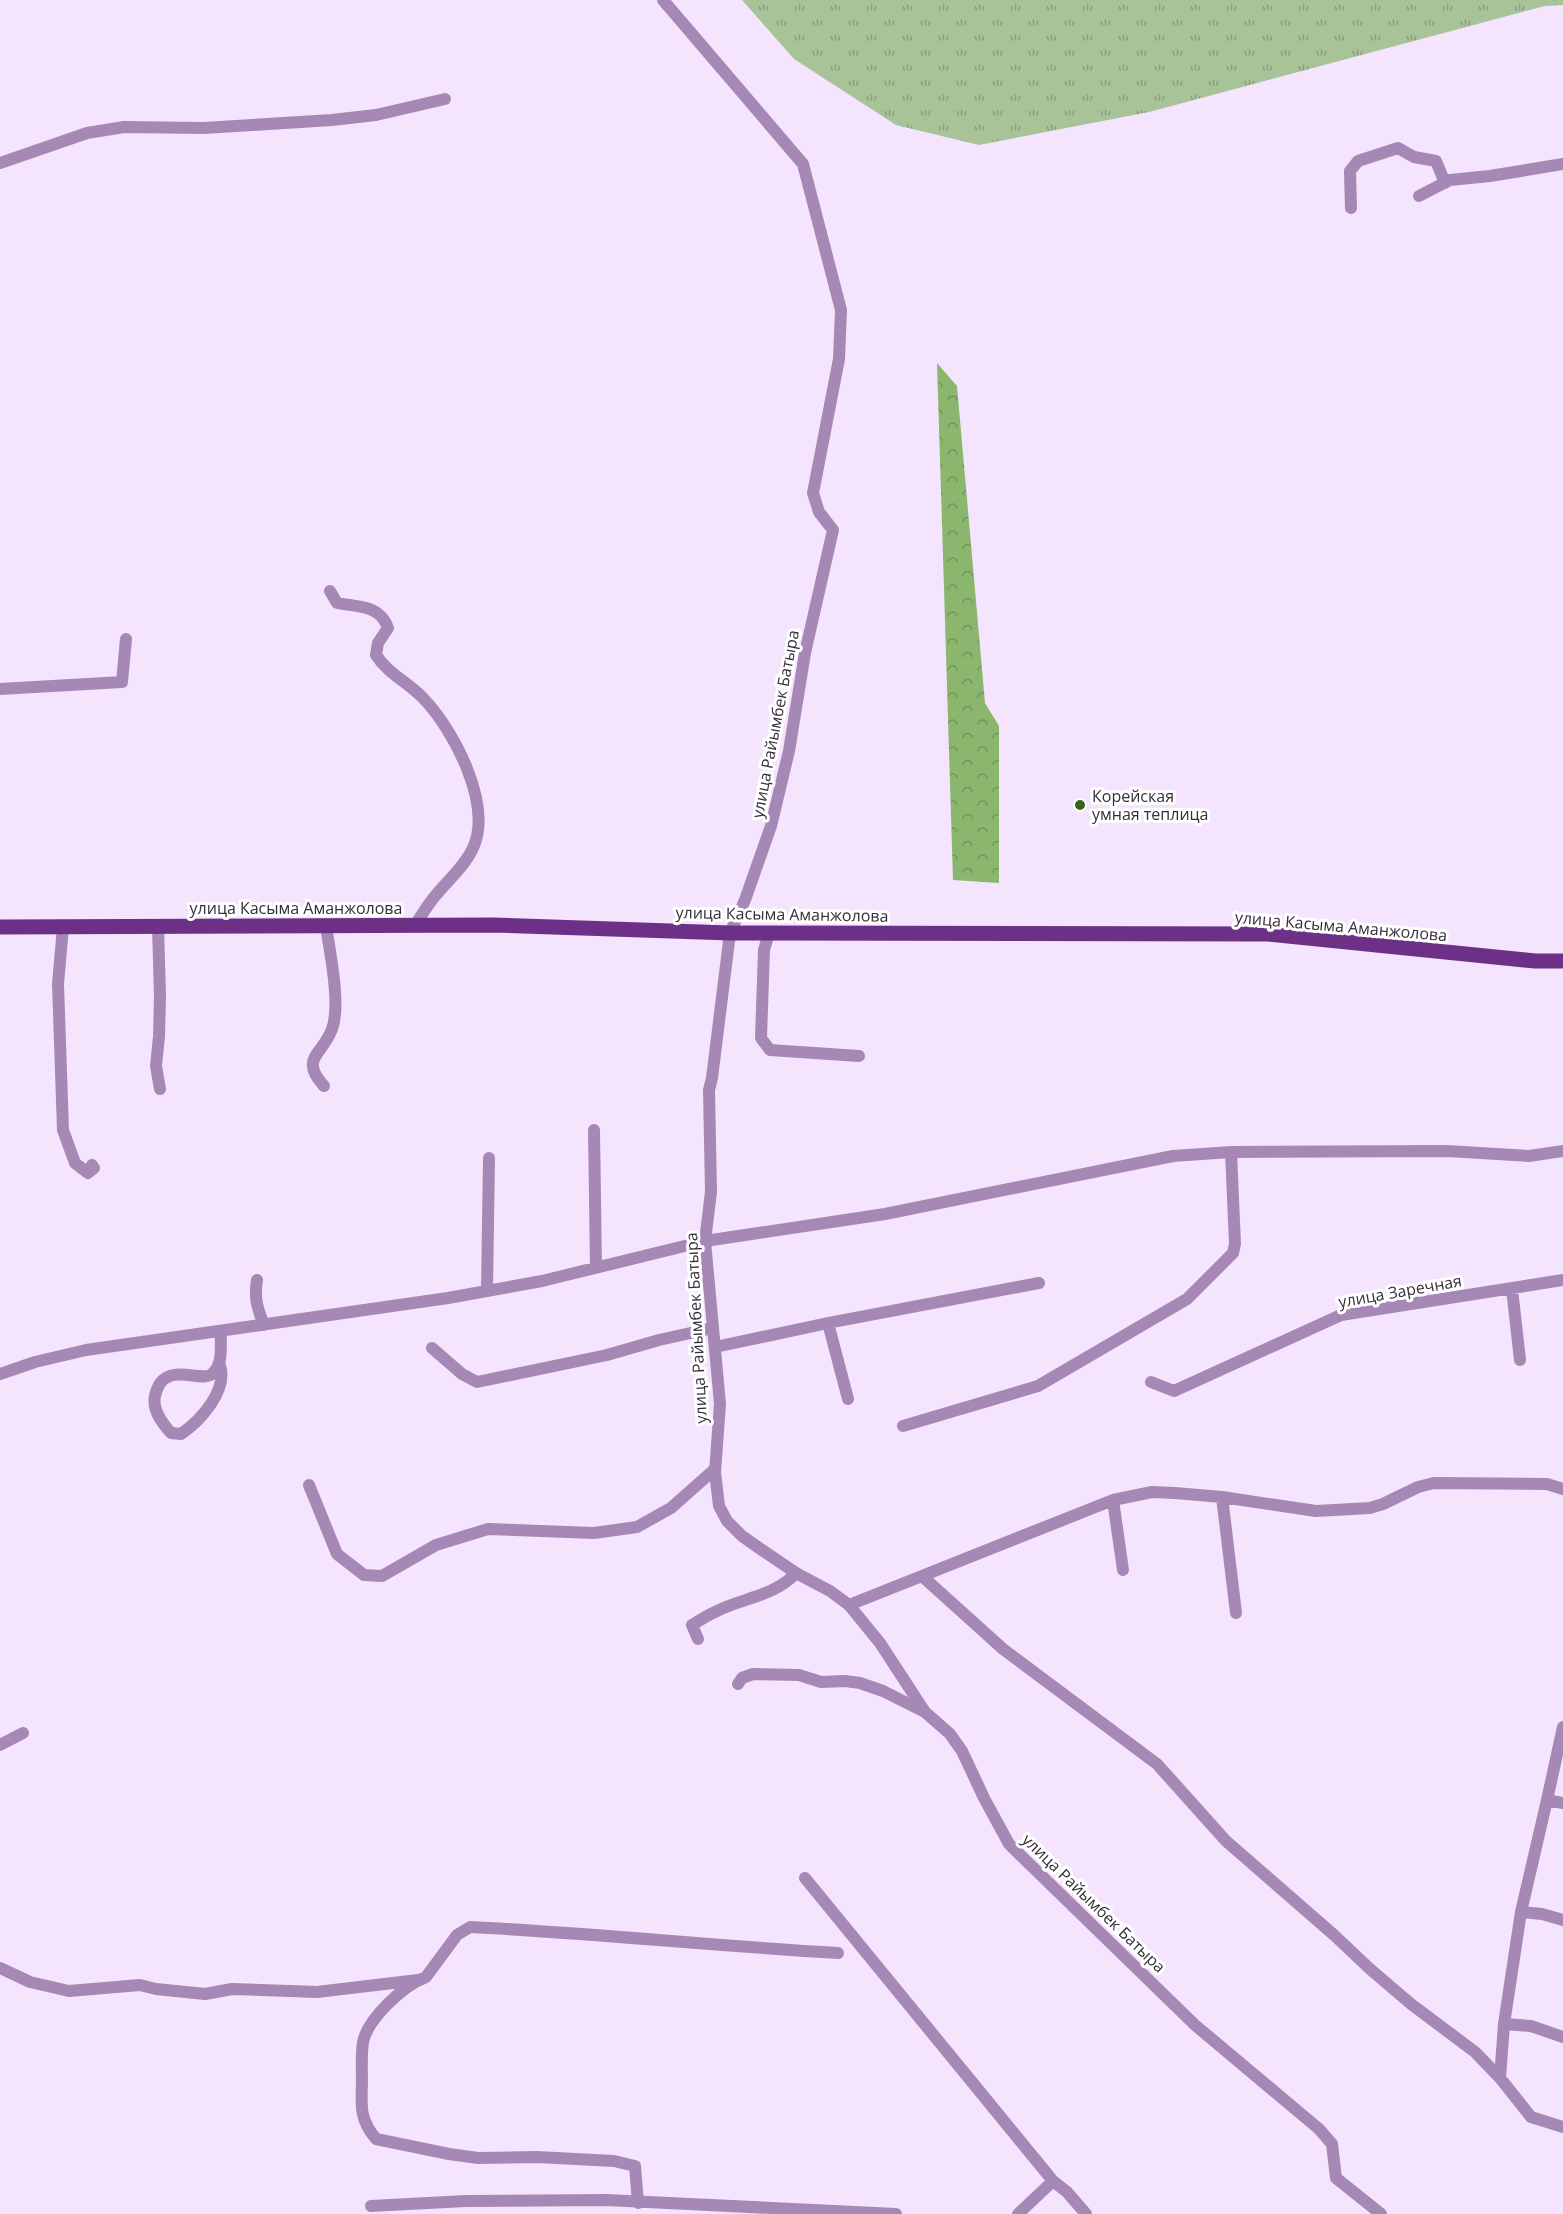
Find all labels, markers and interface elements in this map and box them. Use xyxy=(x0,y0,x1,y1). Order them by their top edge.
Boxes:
street label: улица Райымбек Батыра xyxy=(746,628,804,820)
place label: Корейская умная теплица xyxy=(1092,785,1208,825)
marker: Корейская умная теплица xyxy=(1073,798,1087,812)
street label: улица Касыма Аманжолова xyxy=(190,897,402,919)
street label: улица Касыма Аманжолова xyxy=(675,901,889,927)
street label: улица Касыма Аманжолова xyxy=(1234,906,1448,946)
street label: улица Райымбек Батыра xyxy=(680,1232,712,1424)
street label: улица Заречная xyxy=(1337,1269,1463,1313)
street label: улица Райымбек Батыра xyxy=(1018,1829,1170,1977)

